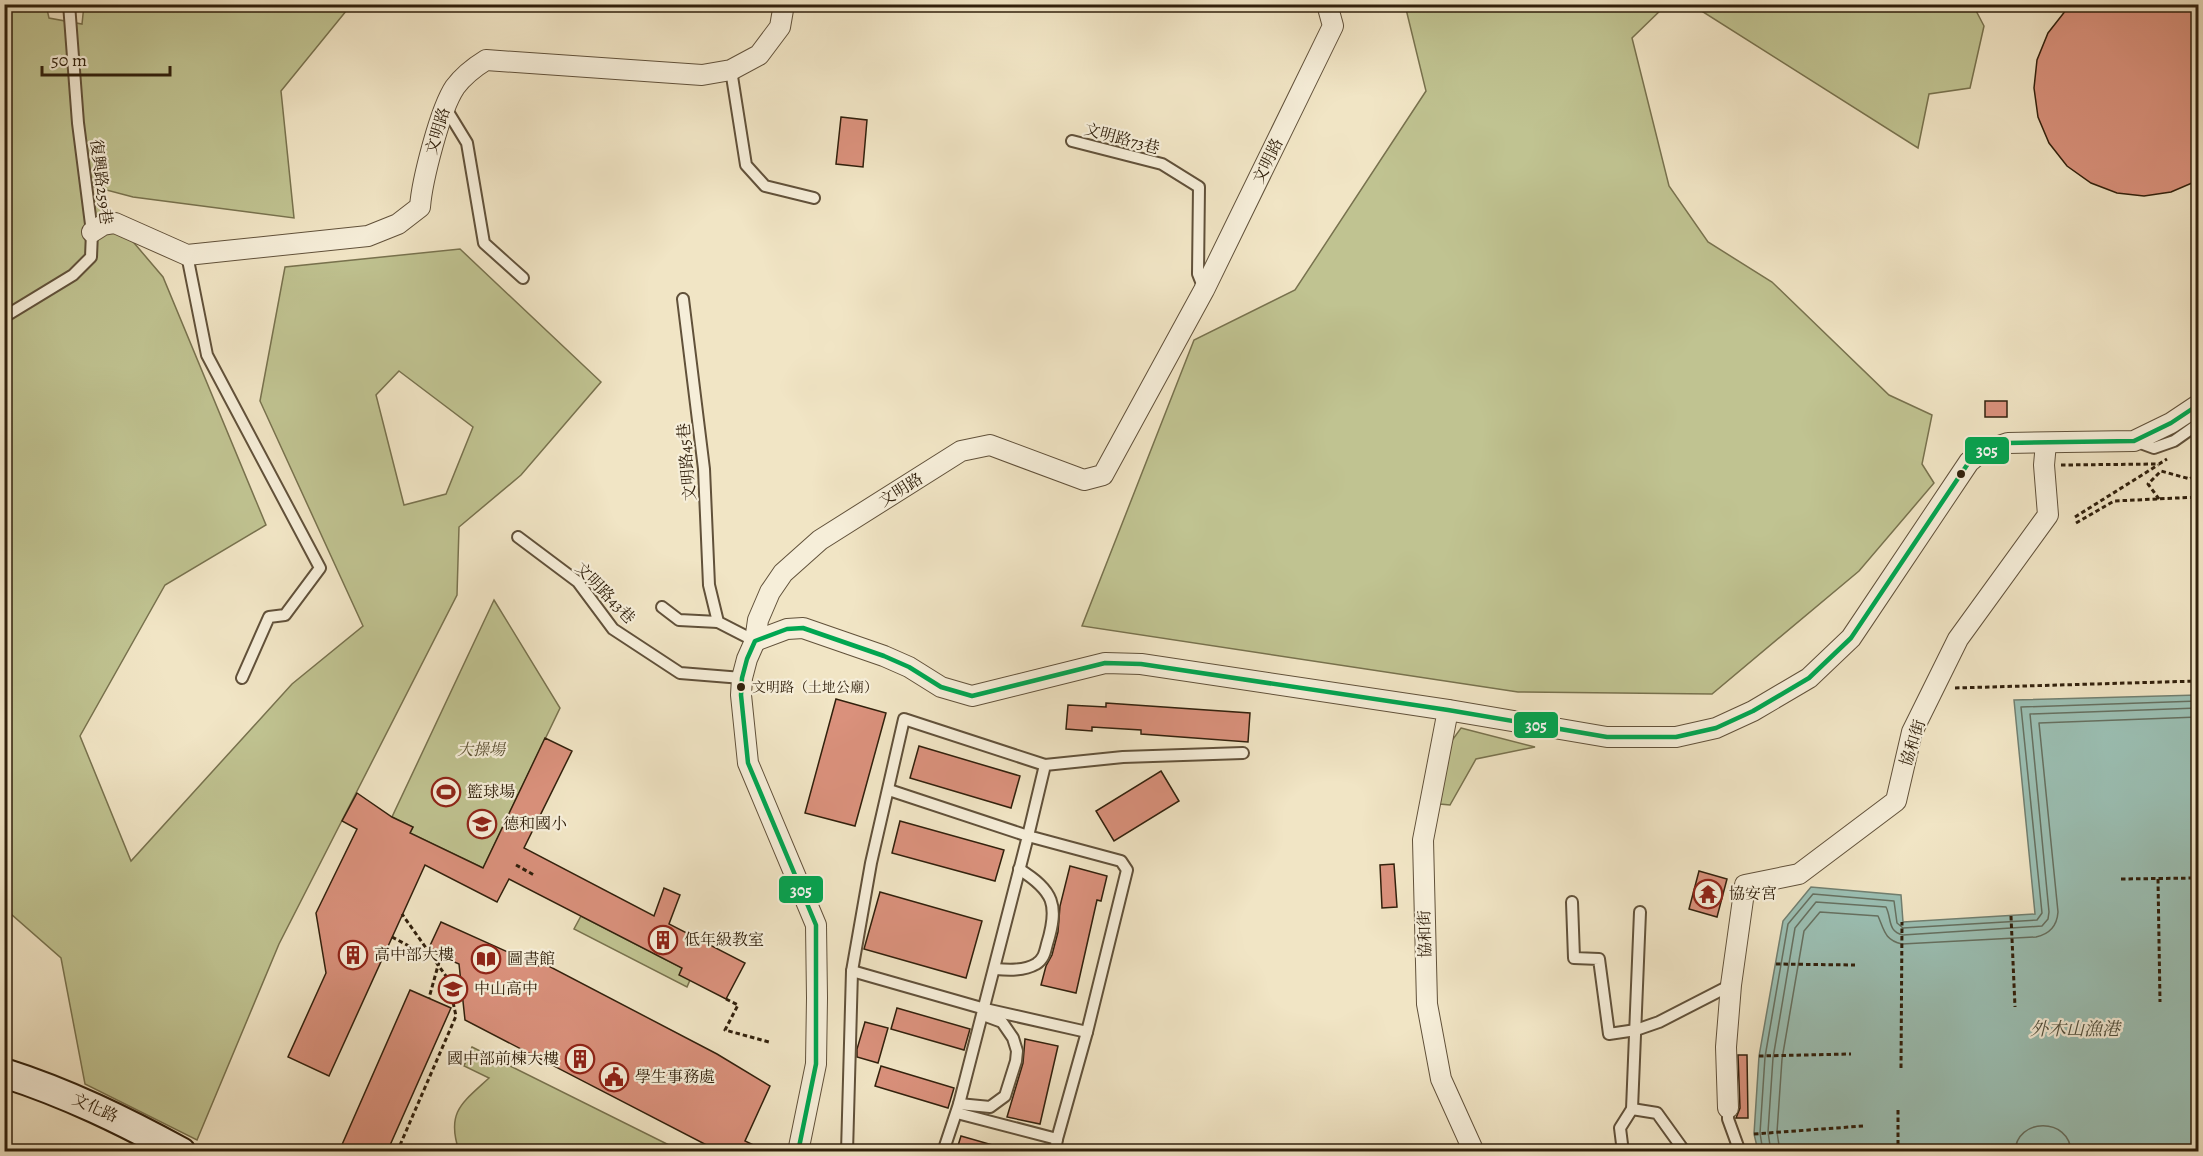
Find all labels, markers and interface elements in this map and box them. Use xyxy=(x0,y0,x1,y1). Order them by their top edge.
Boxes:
scale bar xyxy=(42,39,170,77)
text: 50 m xyxy=(51,48,87,72)
street label: 文明路 xyxy=(420,105,456,157)
street label: 文明路73巷 xyxy=(1082,118,1162,160)
street label: 文明路 xyxy=(1248,135,1288,187)
street label: 復興路259巷 xyxy=(85,138,117,226)
street label: 文明路45巷 xyxy=(673,422,701,502)
line badge: 305 xyxy=(1964,436,2010,465)
text: 305 xyxy=(1976,440,1998,462)
street label: 文明路 xyxy=(875,468,927,512)
unlabelled marker xyxy=(1955,468,1967,480)
street label: 文明路43巷 xyxy=(570,557,640,629)
place label: 文明路（土地公廟） xyxy=(752,678,878,697)
marker: 文明路（土地公廟） xyxy=(735,681,747,693)
line badge: 305 xyxy=(1513,711,1559,739)
text: 305 xyxy=(1525,715,1547,737)
street label: 協和街 xyxy=(1895,717,1931,769)
park label: 大操場 xyxy=(457,739,507,761)
sports icon: 籃球場 xyxy=(430,776,462,808)
place label: 籃球場 xyxy=(467,781,515,803)
school or university icon: 德和國小 xyxy=(466,808,498,840)
place label: 德和國小 xyxy=(503,813,567,835)
line badge: 305 xyxy=(778,875,824,904)
temple icon: 協安宮 xyxy=(1692,878,1724,910)
text: 305 xyxy=(790,880,812,902)
place label: 協安宮 xyxy=(1729,883,1777,905)
street label: 協和街 xyxy=(1414,910,1436,958)
building icon: 低年級教室 xyxy=(647,924,679,956)
place label: 低年級教室 xyxy=(684,929,764,951)
building icon: 高中部大樓 xyxy=(337,939,369,971)
library icon: 圖書館 xyxy=(470,943,502,975)
place label: 高中部大樓 xyxy=(374,944,454,966)
place label: 圖書館 xyxy=(507,948,555,970)
school or university icon: 中山高中 xyxy=(437,973,469,1005)
place label: 中山高中 xyxy=(474,978,538,1000)
water label: 外木山漁港 xyxy=(2030,1017,2122,1041)
building icon: 國中部前棟大樓 xyxy=(564,1043,596,1075)
place label: 國中部前棟大樓 xyxy=(447,1048,559,1070)
public building icon: 學生事務處 xyxy=(598,1061,630,1093)
place label: 學生事務處 xyxy=(635,1066,715,1088)
street label: 文化路 xyxy=(69,1088,121,1128)

